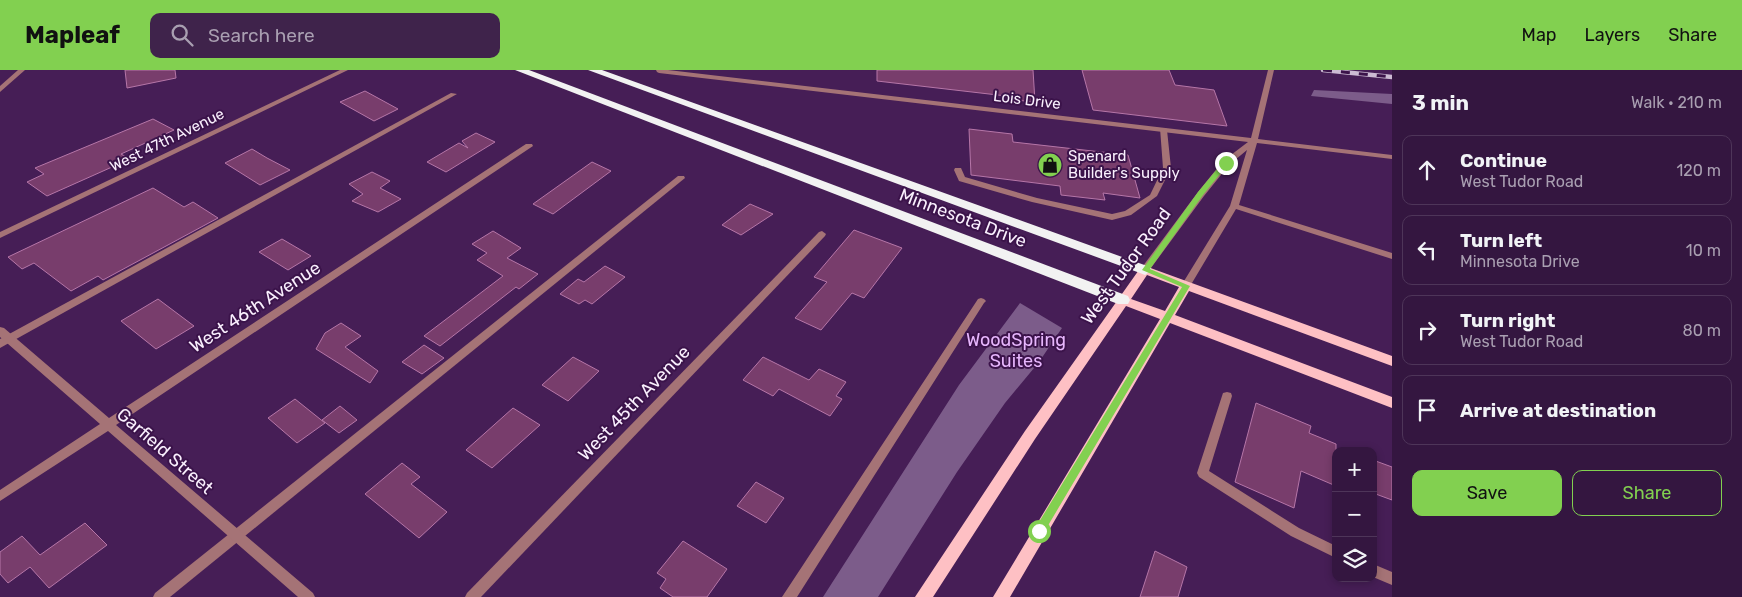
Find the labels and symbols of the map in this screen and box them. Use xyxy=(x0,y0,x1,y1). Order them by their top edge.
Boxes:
street label: Lois Drive xyxy=(992,87,1062,113)
street label: West 47th Avenue xyxy=(107,105,227,175)
place label: Spenard Builder's Supply xyxy=(1068,147,1180,182)
shop icon: Spenard Builder's Supply xyxy=(1037,152,1063,178)
route end xyxy=(1215,152,1238,175)
street label: Minnesota Drive xyxy=(896,184,1030,252)
street label: West Tudor Road xyxy=(1076,203,1176,329)
street label: West 46th Avenue xyxy=(185,256,325,358)
park label: WoodSpring Suites xyxy=(966,329,1066,372)
street label: West 45th Avenue xyxy=(573,341,695,465)
street label: Garfield Street xyxy=(112,403,218,499)
route start xyxy=(1028,520,1051,543)

